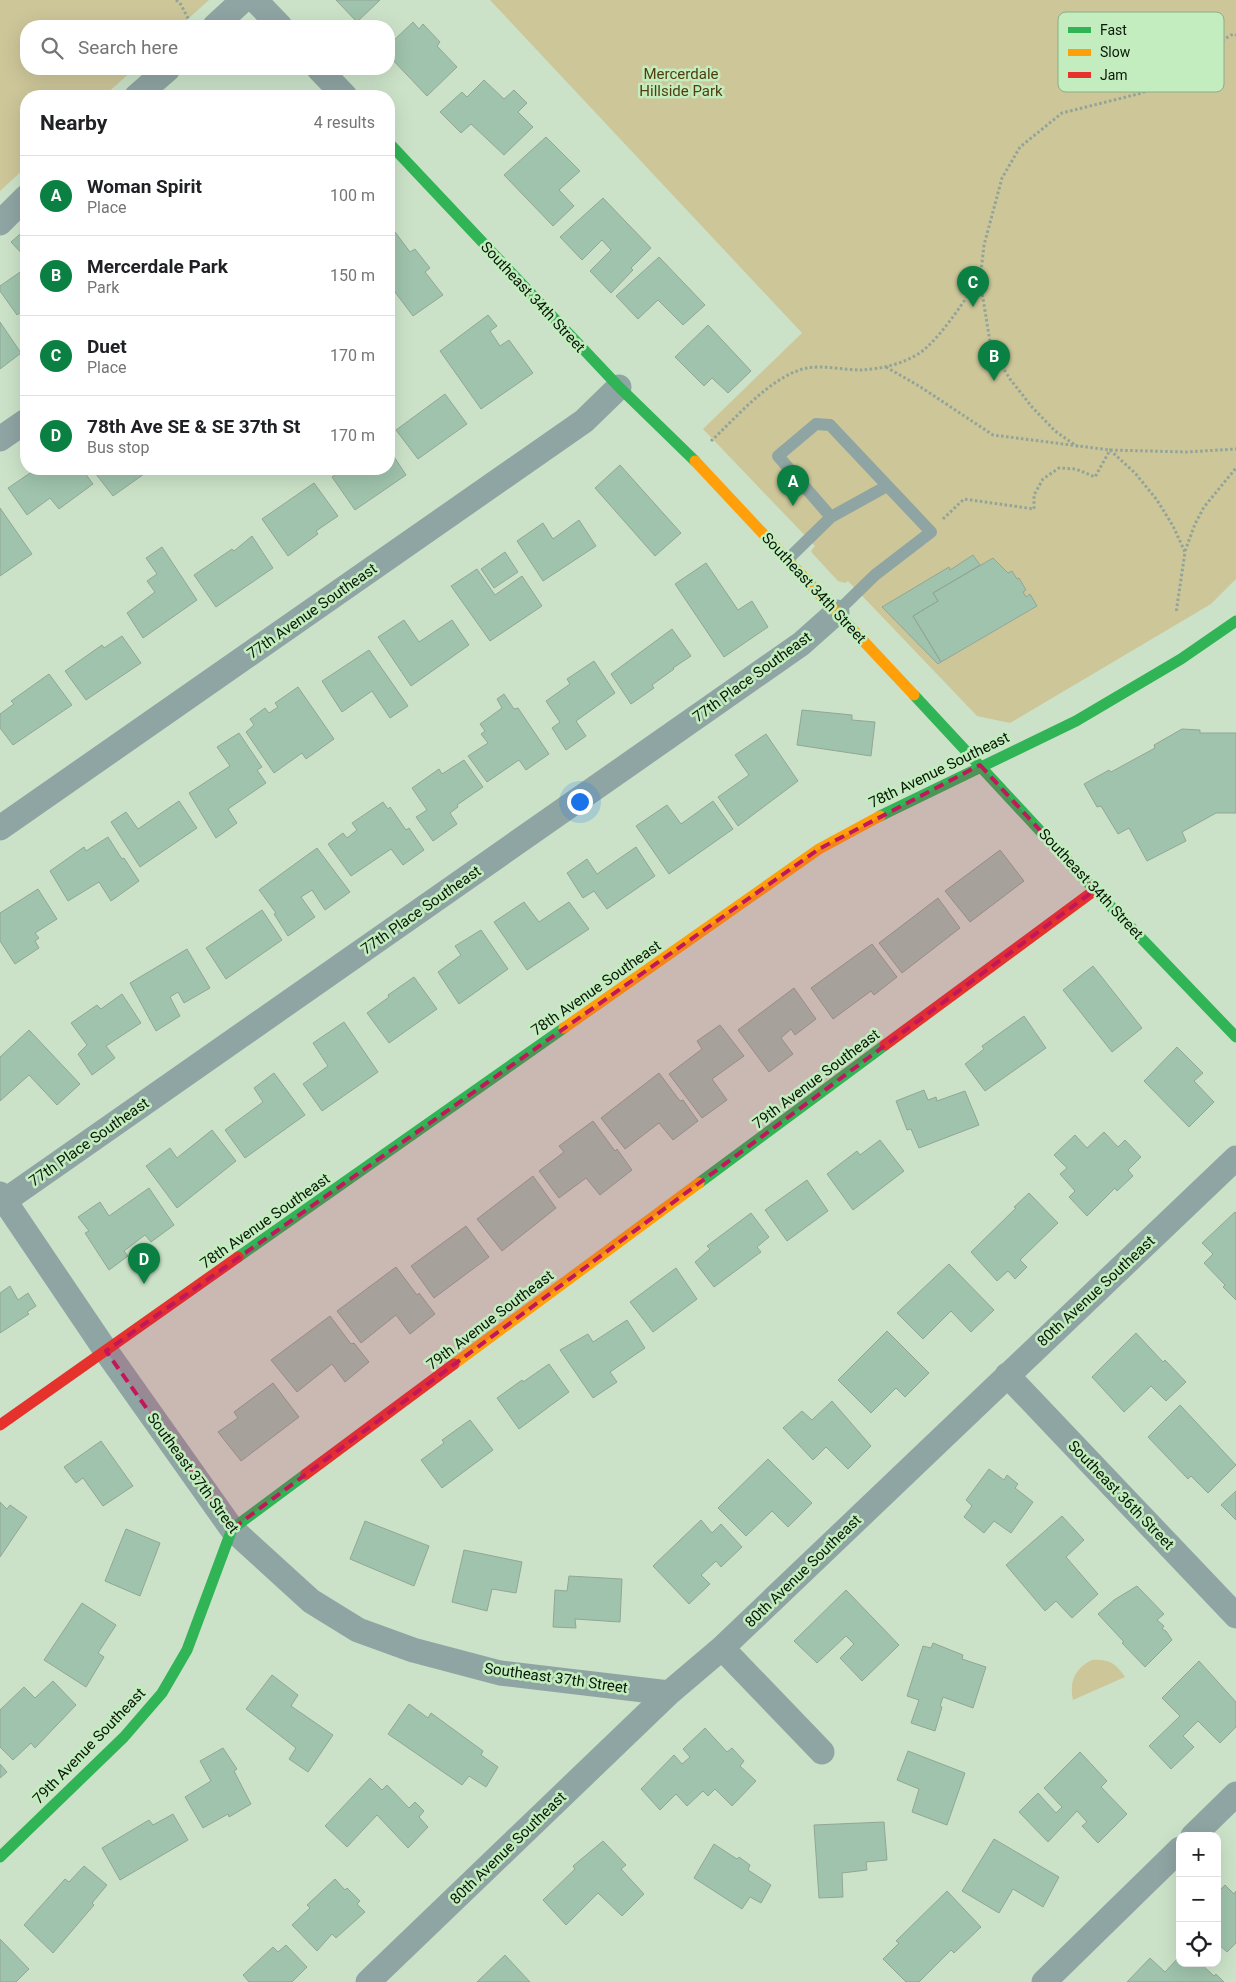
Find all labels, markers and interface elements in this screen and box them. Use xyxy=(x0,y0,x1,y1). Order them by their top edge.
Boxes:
legend xyxy=(1058,12,1224,92)
search box xyxy=(20,20,395,75)
text: Fast xyxy=(1100,22,1127,38)
icon: search xyxy=(38,34,66,62)
text: Search here xyxy=(78,36,178,59)
text: Slow xyxy=(1100,44,1131,60)
park label: Mercerdale Hillside Park xyxy=(639,65,723,100)
text: Jam xyxy=(1100,67,1128,83)
text: Nearby xyxy=(40,111,107,135)
text: 4 results xyxy=(314,113,375,132)
text: Woman Spirit xyxy=(87,175,202,198)
text: A xyxy=(51,186,61,205)
text: 100 m xyxy=(330,186,375,205)
text: Place xyxy=(87,198,127,217)
street label: Southeast 34th Street xyxy=(477,238,589,356)
text: Mercerdale Park xyxy=(87,255,228,278)
text: B xyxy=(51,266,61,285)
text: 150 m xyxy=(330,266,375,285)
pin: C xyxy=(957,266,989,307)
text: Park xyxy=(87,278,119,297)
text: Duet xyxy=(87,335,127,358)
pin: B xyxy=(978,340,1010,381)
text: C xyxy=(51,346,61,365)
text: 170 m xyxy=(330,346,375,365)
text: Place xyxy=(87,358,127,377)
text: 78th Ave SE & SE 37th St xyxy=(87,415,301,438)
text: D xyxy=(51,426,61,445)
text: 170 m xyxy=(330,426,375,445)
text: Bus stop xyxy=(87,438,149,457)
pin: A xyxy=(777,465,809,506)
street label: Southeast 34th Street xyxy=(758,529,870,647)
street label: 77th Avenue Southeast xyxy=(244,559,380,663)
street label: 77th Place Southeast xyxy=(689,628,815,726)
street label: 78th Avenue Southeast xyxy=(866,728,1012,812)
your location xyxy=(567,789,593,815)
street label: Southeast 34th Street xyxy=(1035,825,1147,943)
street label: 77th Place Southeast xyxy=(358,862,484,958)
street label: 78th Avenue Southeast xyxy=(528,936,664,1040)
street label: 79th Avenue Southeast xyxy=(749,1025,883,1133)
street label: 77th Place Southeast xyxy=(26,1094,152,1190)
street label: 78th Avenue Southeast xyxy=(197,1169,333,1273)
street label: 80th Avenue Southeast xyxy=(1033,1232,1159,1350)
pin: D xyxy=(128,1243,160,1284)
street label: 79th Avenue Southeast xyxy=(423,1266,557,1374)
street label: Southeast 37th Street xyxy=(143,1409,243,1537)
street label: Southeast 36th Street xyxy=(1064,1437,1178,1553)
street label: 80th Avenue Southeast xyxy=(741,1511,865,1631)
street label: Southeast 37th Street xyxy=(483,1659,629,1697)
street label: 79th Avenue Southeast xyxy=(29,1684,149,1808)
street label: 80th Avenue Southeast xyxy=(446,1788,570,1908)
map controls xyxy=(1176,1832,1221,1967)
button: + xyxy=(1176,1832,1221,1877)
button: − xyxy=(1176,1877,1221,1922)
button: locate xyxy=(1176,1922,1221,1967)

